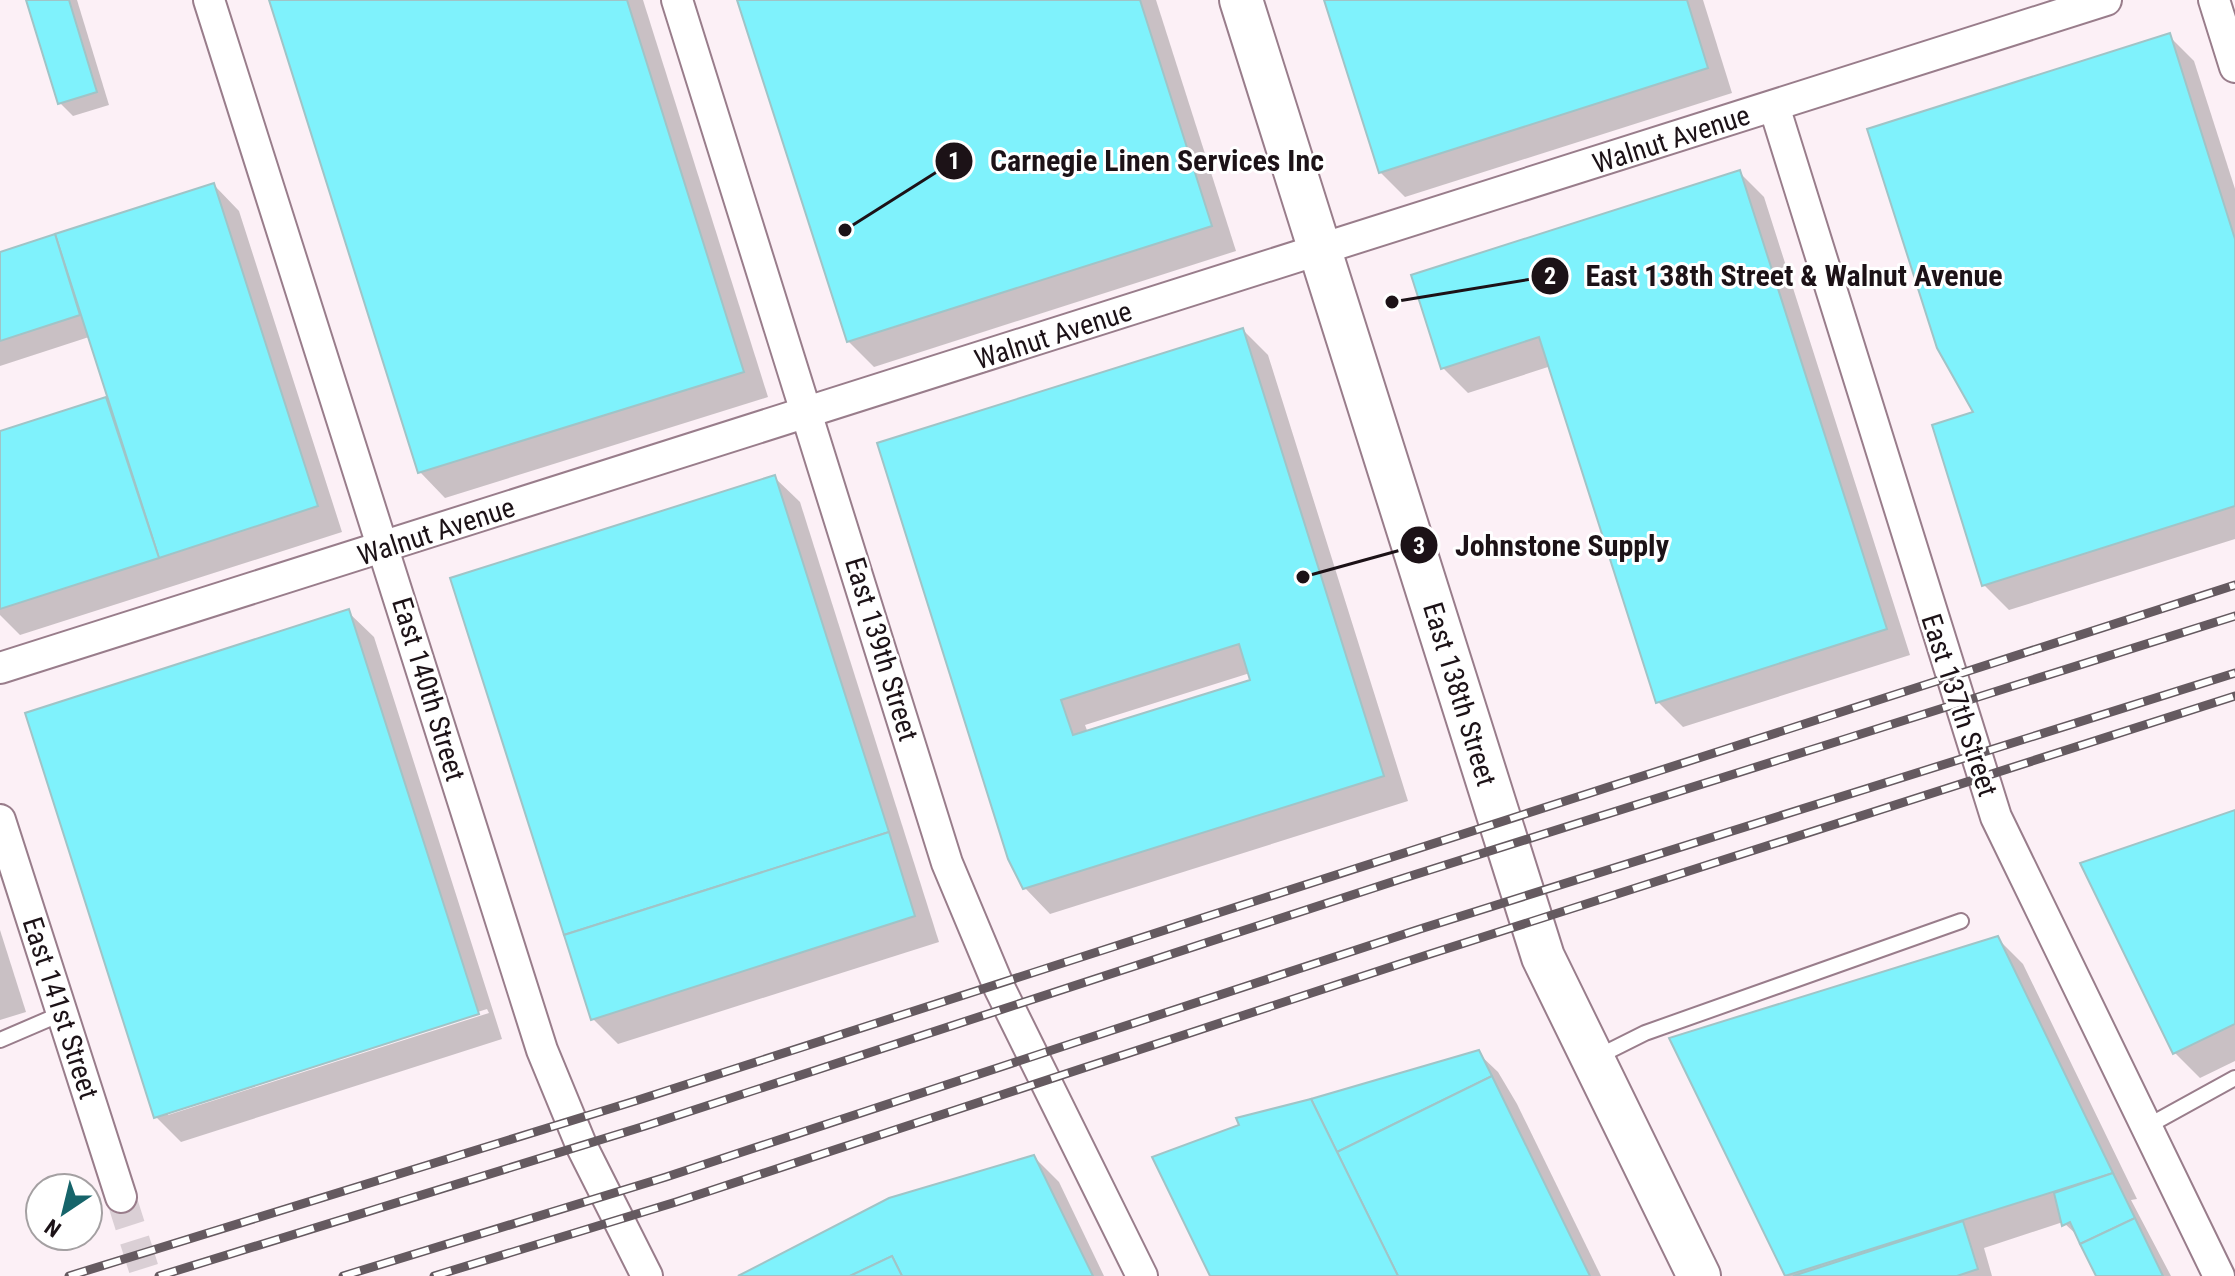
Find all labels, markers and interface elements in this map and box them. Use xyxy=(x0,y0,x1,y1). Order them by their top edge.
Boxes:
street label: Walnut Avenue xyxy=(1588,99,1754,180)
callout: Carnegie Linen Services Inc xyxy=(934,134,1340,188)
text: Carnegie Linen Services Inc xyxy=(990,143,1324,178)
text: 1 xyxy=(948,147,960,175)
callout: East 138th Street & Walnut Avenue xyxy=(1530,249,2019,303)
text: East 138th Street & Walnut Avenue xyxy=(1585,258,2003,293)
text: 2 xyxy=(1544,262,1556,290)
street label: Walnut Avenue xyxy=(970,295,1136,376)
street label: Walnut Avenue xyxy=(353,491,519,572)
callout: Johnstone Supply xyxy=(1399,518,1685,572)
text: Johnstone Supply xyxy=(1455,528,1670,563)
text: 3 xyxy=(1413,532,1425,560)
street label: East 139th Street xyxy=(838,553,925,745)
street label: East 140th Street xyxy=(385,593,472,785)
street label: East 138th Street xyxy=(1416,598,1503,790)
street label: East 137th Street xyxy=(1914,610,2005,801)
street label: East 141st Street xyxy=(16,913,105,1103)
north arrow xyxy=(24,1172,104,1252)
text: N xyxy=(40,1214,66,1242)

